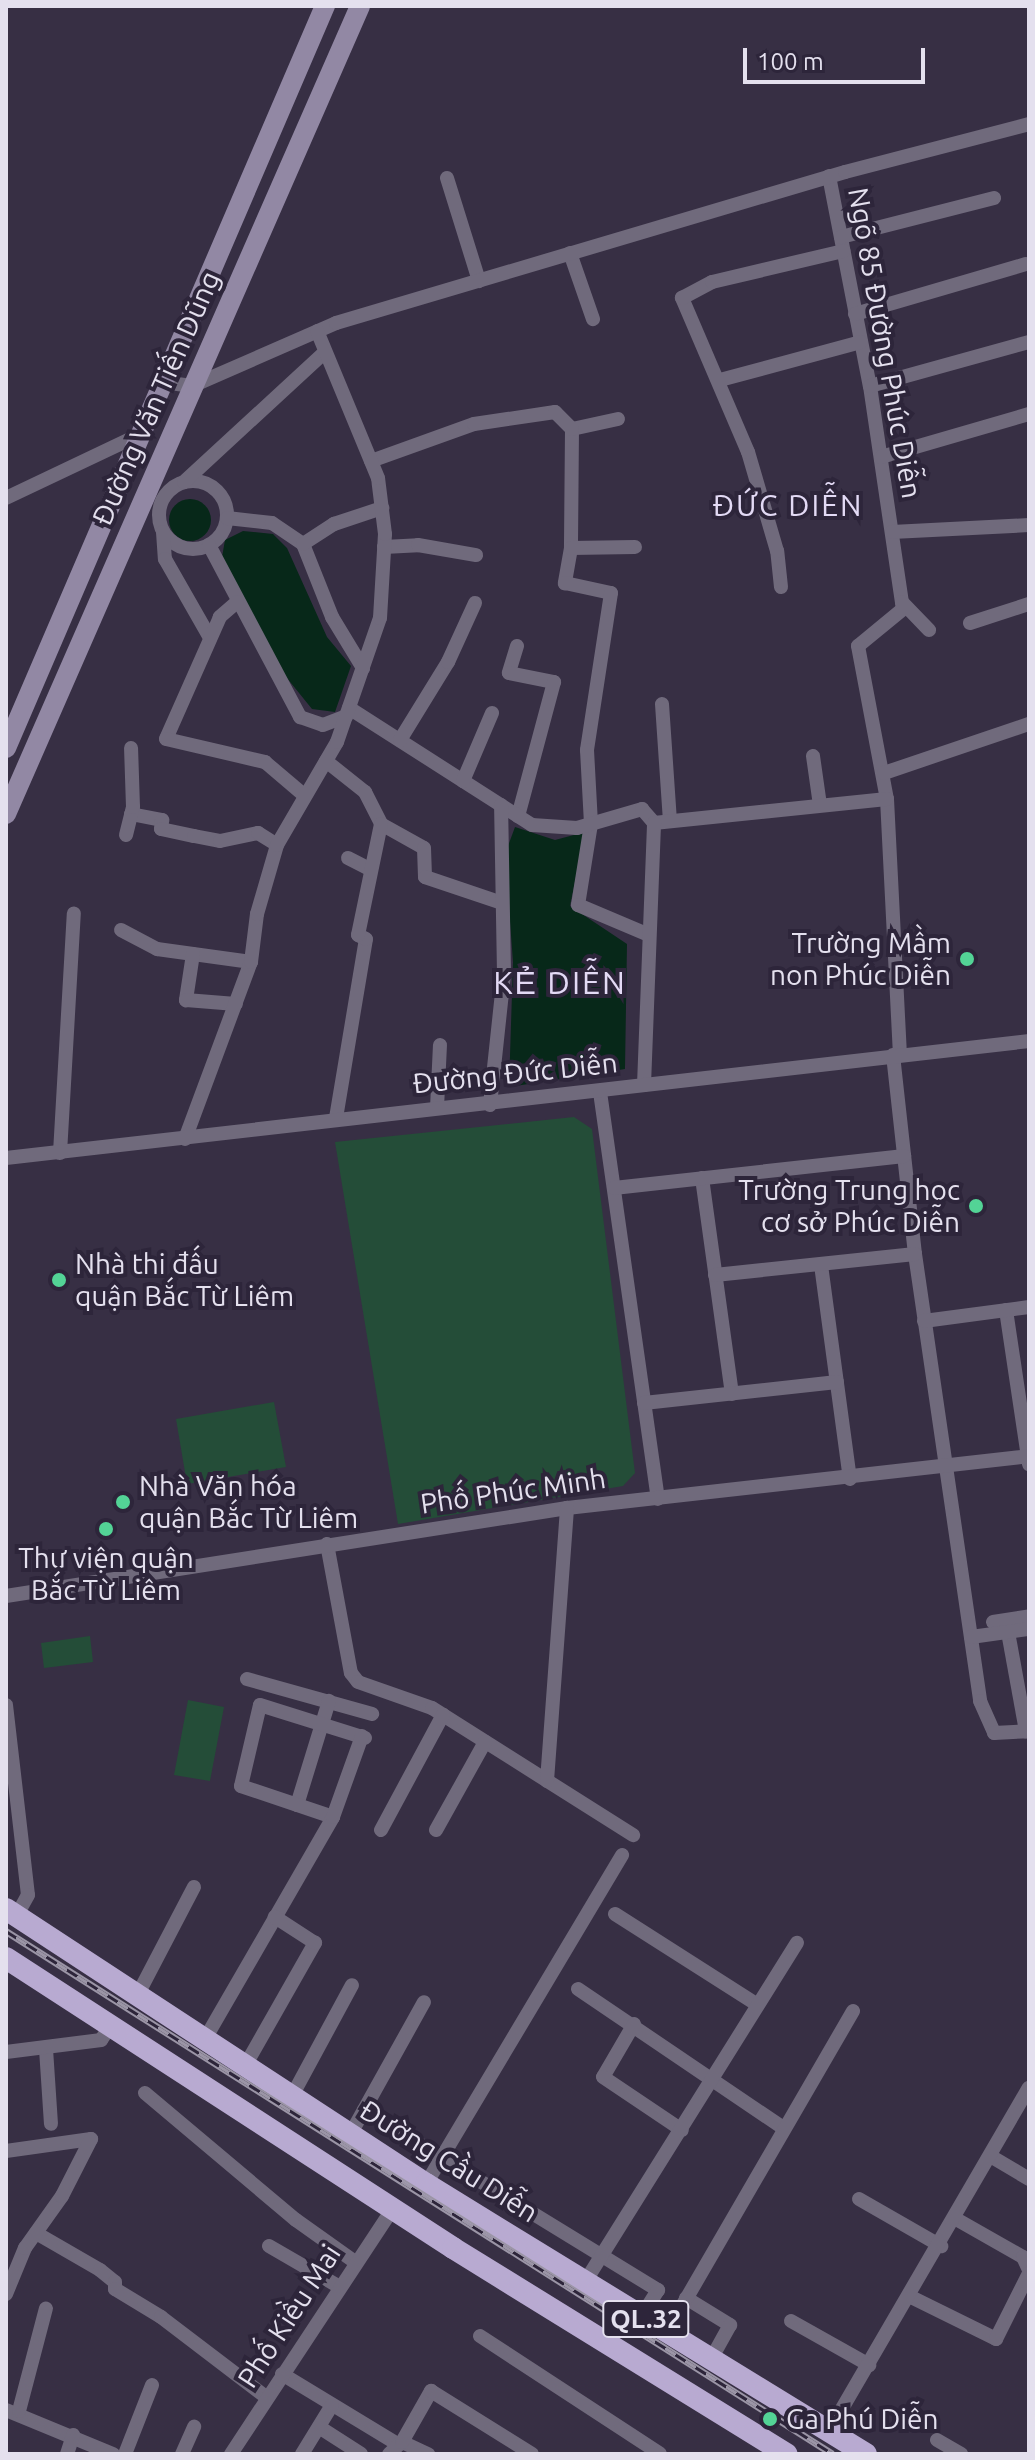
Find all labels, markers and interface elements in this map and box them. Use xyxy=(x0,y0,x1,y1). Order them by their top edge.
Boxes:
scale bar xyxy=(747,32,929,82)
text: 100 m xyxy=(757,48,824,75)
street label: Ngõ 85 Đường Phúc Diễn xyxy=(841,185,929,501)
street label: Đường Văn Tiến Dũng xyxy=(85,266,227,530)
district label: ĐỨC DIỄN xyxy=(713,487,863,523)
place label: Trường Mầm non Phúc Diễn xyxy=(770,926,951,992)
marker: Trường Mầm non Phúc Diễn xyxy=(958,950,976,968)
district label: KẺ DIỄN xyxy=(493,963,627,1001)
street label: Đường Đức Diễn xyxy=(411,1046,619,1100)
place label: Trường Trung học cơ sở Phúc Diễn xyxy=(738,1173,960,1239)
marker: Trường Trung học cơ sở Phúc Diễn xyxy=(967,1197,985,1215)
place label: Nhà thi đấu quận Bắc Từ Liêm xyxy=(75,1247,294,1313)
marker: Nhà thi đấu quận Bắc Từ Liêm xyxy=(50,1271,68,1289)
street label: Phố Phúc Minh xyxy=(418,1461,608,1521)
place label: Nhà Văn hóa quận Bắc Từ Liêm xyxy=(139,1469,358,1535)
marker: Nhà Văn hóa quận Bắc Từ Liêm xyxy=(114,1493,132,1511)
marker: Thư viện quận Bắc Từ Liêm xyxy=(97,1520,115,1538)
place label: Thư viện quận Bắc Từ Liêm xyxy=(18,1541,194,1607)
street label: Đường Cầu Diễn xyxy=(354,2093,544,2229)
street label: Phố Kiều Mai xyxy=(230,2238,348,2394)
road number: QL.32 xyxy=(602,2297,690,2341)
place label: Ga Phú Diễn xyxy=(786,2402,939,2436)
marker: Ga Phú Diễn xyxy=(761,2410,779,2428)

